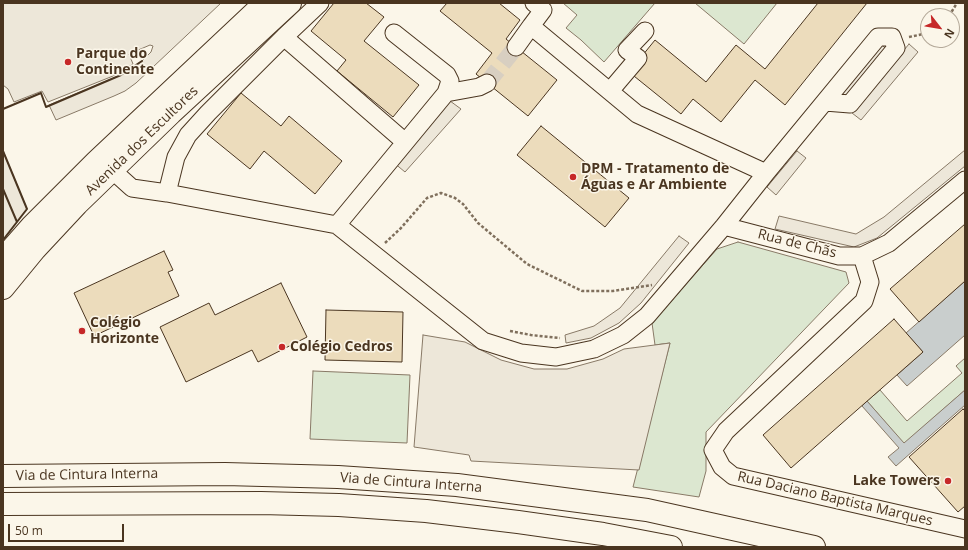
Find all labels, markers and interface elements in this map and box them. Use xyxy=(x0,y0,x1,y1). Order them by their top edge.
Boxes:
north arrow xyxy=(920,8,960,48)
text: N xyxy=(941,26,959,42)
place label: Parque do Continente xyxy=(76,46,154,78)
marker: Parque do Continente xyxy=(63,57,73,67)
street label: Avenida dos Escultores xyxy=(82,83,202,199)
place label: DPM - Tratamento de Águas e Ar Ambiente xyxy=(581,161,729,194)
marker: DPM - Tratamento de Águas e Ar Ambiente xyxy=(568,172,578,182)
street label: Rua de Chãs xyxy=(756,226,838,262)
place label: Colégio Horizonte xyxy=(90,315,159,348)
marker: Colégio Horizonte xyxy=(77,326,87,336)
place label: Colégio Cedros xyxy=(290,339,393,355)
marker: Colégio Cedros xyxy=(277,342,287,352)
street label: Via de Cintura Interna xyxy=(16,465,158,485)
street label: Rua Daciano Baptista Marques xyxy=(736,468,934,530)
street label: Via de Cintura Interna xyxy=(339,470,483,496)
place label: Lake Towers xyxy=(853,473,940,489)
marker: Lake Towers xyxy=(943,476,953,486)
scale bar xyxy=(10,516,126,542)
text: 50 m xyxy=(15,522,43,539)

